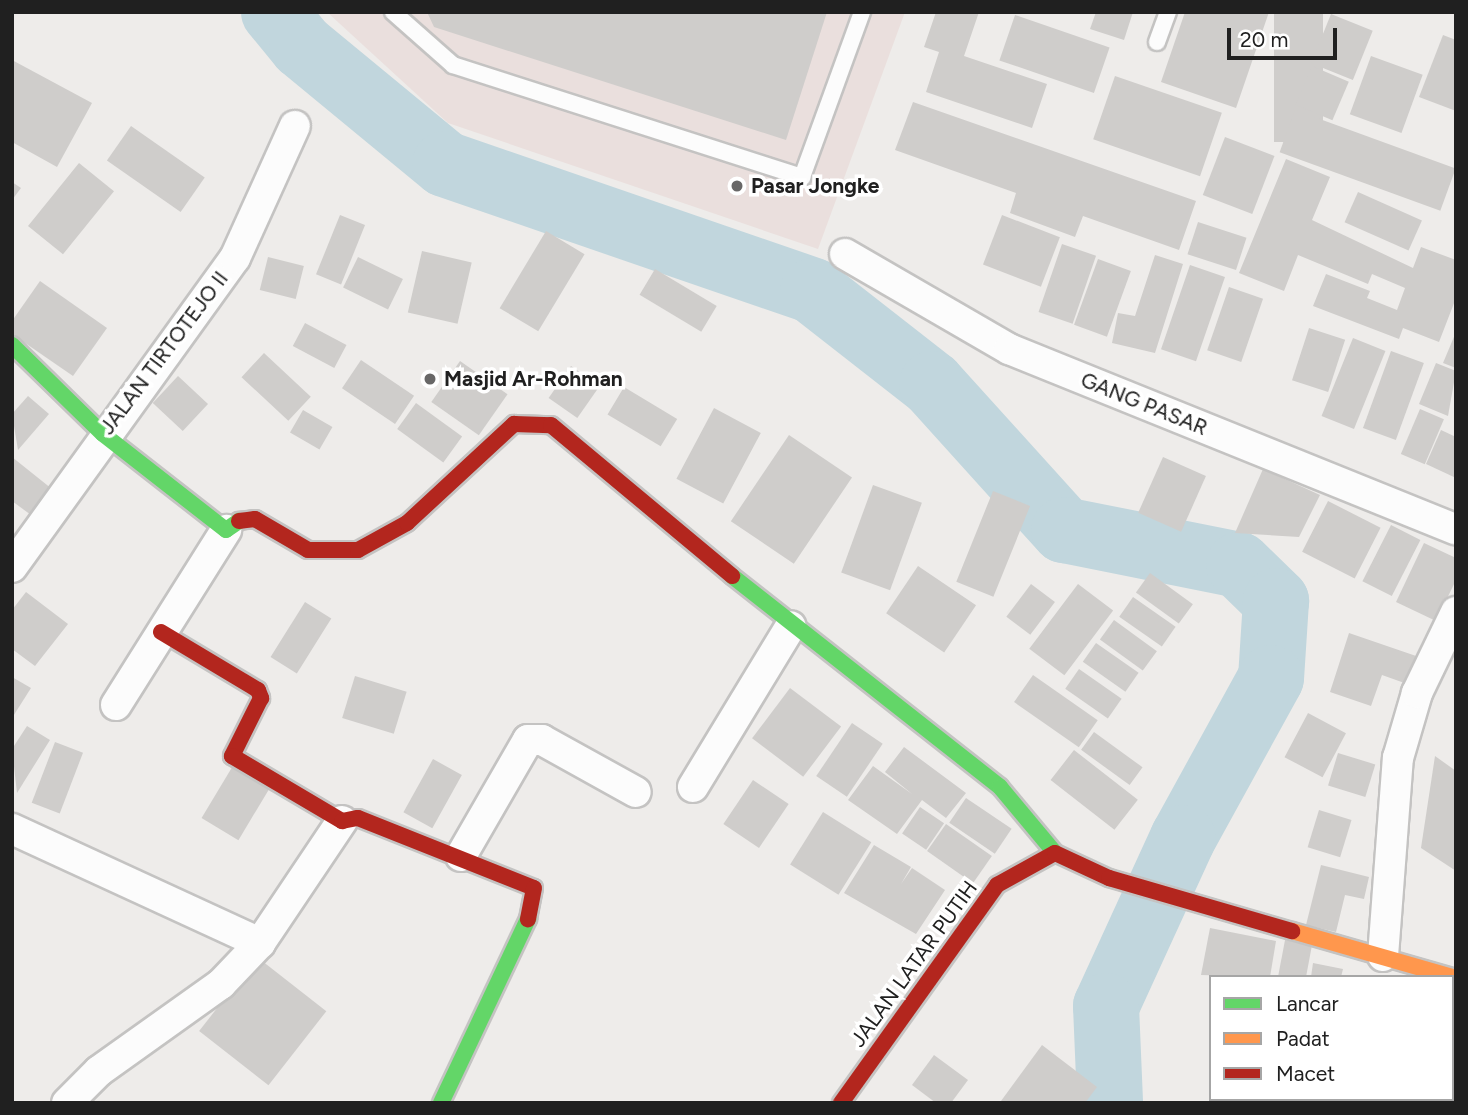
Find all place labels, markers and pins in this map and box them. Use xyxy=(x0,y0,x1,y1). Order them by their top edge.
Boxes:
place label: Pasar Jongke xyxy=(751,173,879,199)
marker: Pasar Jongke xyxy=(729,178,745,194)
place label: Masjid Ar-Rohman xyxy=(444,366,623,392)
marker: Masjid Ar-Rohman xyxy=(422,371,438,387)

